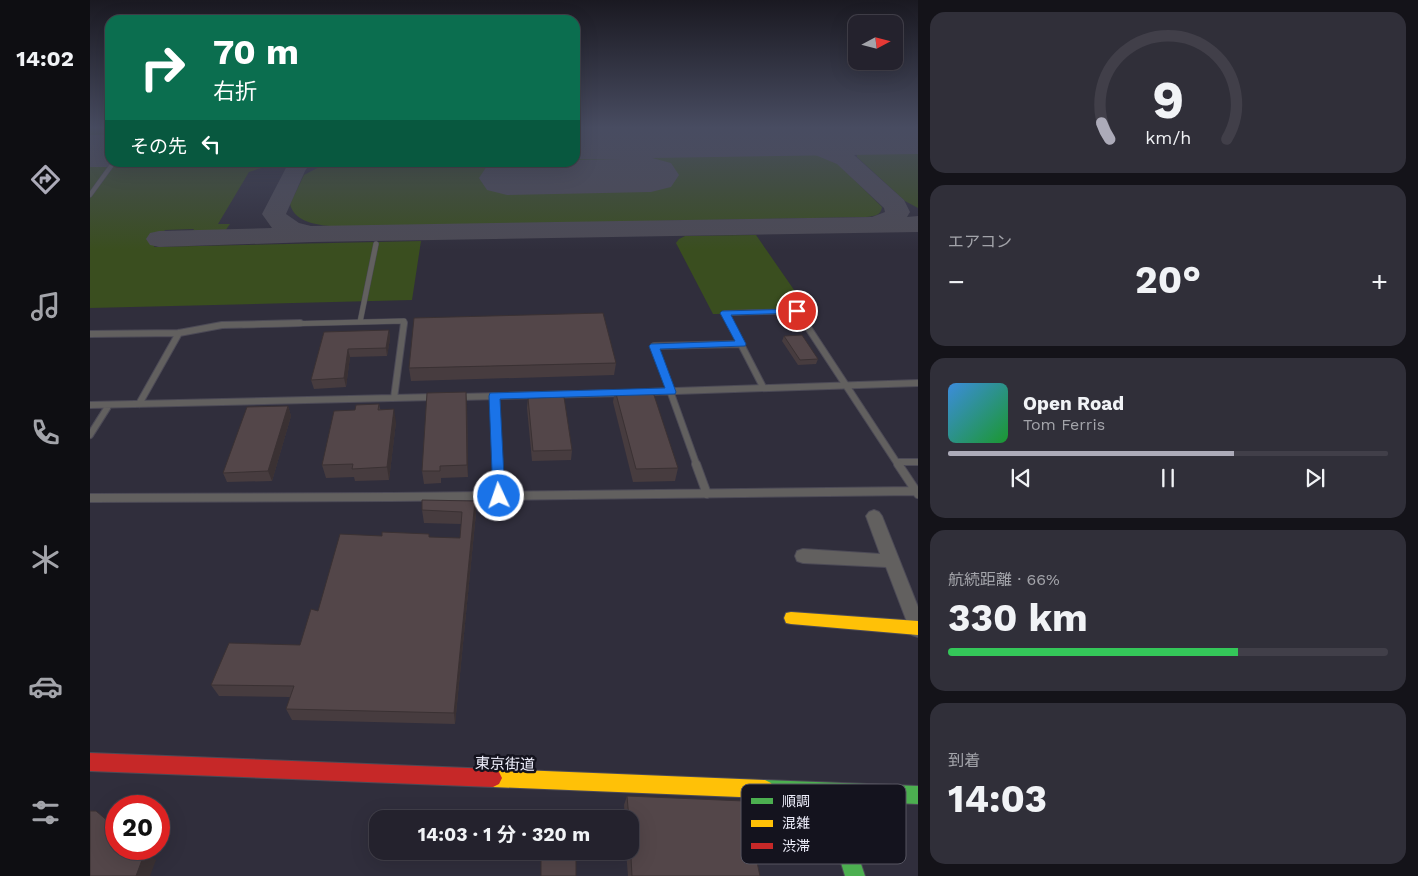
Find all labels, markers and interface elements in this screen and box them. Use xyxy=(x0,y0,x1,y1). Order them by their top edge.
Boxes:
north arrow xyxy=(848,15,902,70)
map controls xyxy=(848,15,903,70)
text: 70 m xyxy=(213,31,299,73)
icon: right xyxy=(130,35,195,100)
text: 14:02 xyxy=(16,46,74,71)
text: 9 xyxy=(1152,70,1184,131)
text: 右折 xyxy=(213,79,257,104)
text: km/h xyxy=(1145,127,1191,148)
icon: left xyxy=(197,130,225,158)
text: その先 xyxy=(130,135,187,158)
icon: directions xyxy=(28,162,63,197)
text: エアコン xyxy=(948,232,1012,251)
text: 20° xyxy=(1135,258,1201,302)
text: − xyxy=(948,265,965,298)
text: + xyxy=(1371,265,1388,298)
icon: music xyxy=(28,289,63,324)
pin xyxy=(776,290,818,332)
icon: arrive xyxy=(783,297,811,325)
text: Open Road xyxy=(1023,392,1124,415)
icon: phone xyxy=(28,415,63,450)
text: Tom Ferris xyxy=(1023,415,1105,434)
icon: previous xyxy=(1007,464,1035,492)
icon: pause xyxy=(1154,464,1182,492)
icon: next xyxy=(1301,464,1329,492)
position arrow xyxy=(472,469,524,521)
icon: climate xyxy=(28,542,63,577)
text: 航続距離 · 66% xyxy=(948,570,1060,589)
text: 330 km xyxy=(948,596,1088,640)
icon: car xyxy=(28,669,63,704)
text: 到着 xyxy=(948,751,980,770)
street label: 東京街道 xyxy=(475,754,535,774)
text: 14:03 xyxy=(948,777,1047,821)
legend xyxy=(741,784,906,864)
text: 順調 xyxy=(782,793,810,809)
icon: filters xyxy=(28,795,63,830)
speed limit sign: 20 xyxy=(105,795,170,860)
text: 混雑 xyxy=(782,815,810,831)
text: 14:03 · 1 分 · 320 m xyxy=(418,823,590,846)
text: 渋滞 xyxy=(782,838,810,854)

